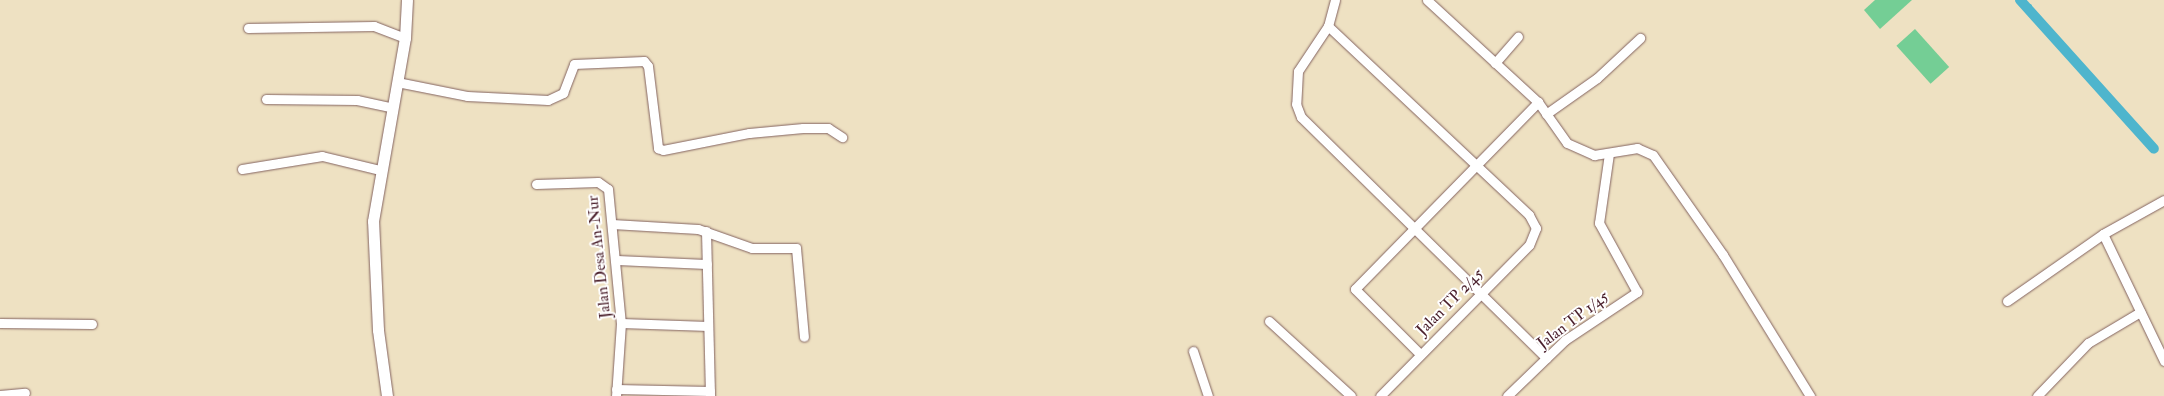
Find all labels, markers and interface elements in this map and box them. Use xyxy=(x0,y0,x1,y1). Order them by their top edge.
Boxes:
street label: Jalan Desa An-Nur xyxy=(583,195,615,319)
street label: Jalan TP 2/45 xyxy=(1412,264,1488,340)
street label: Jalan TP 1/45 xyxy=(1533,287,1613,353)

